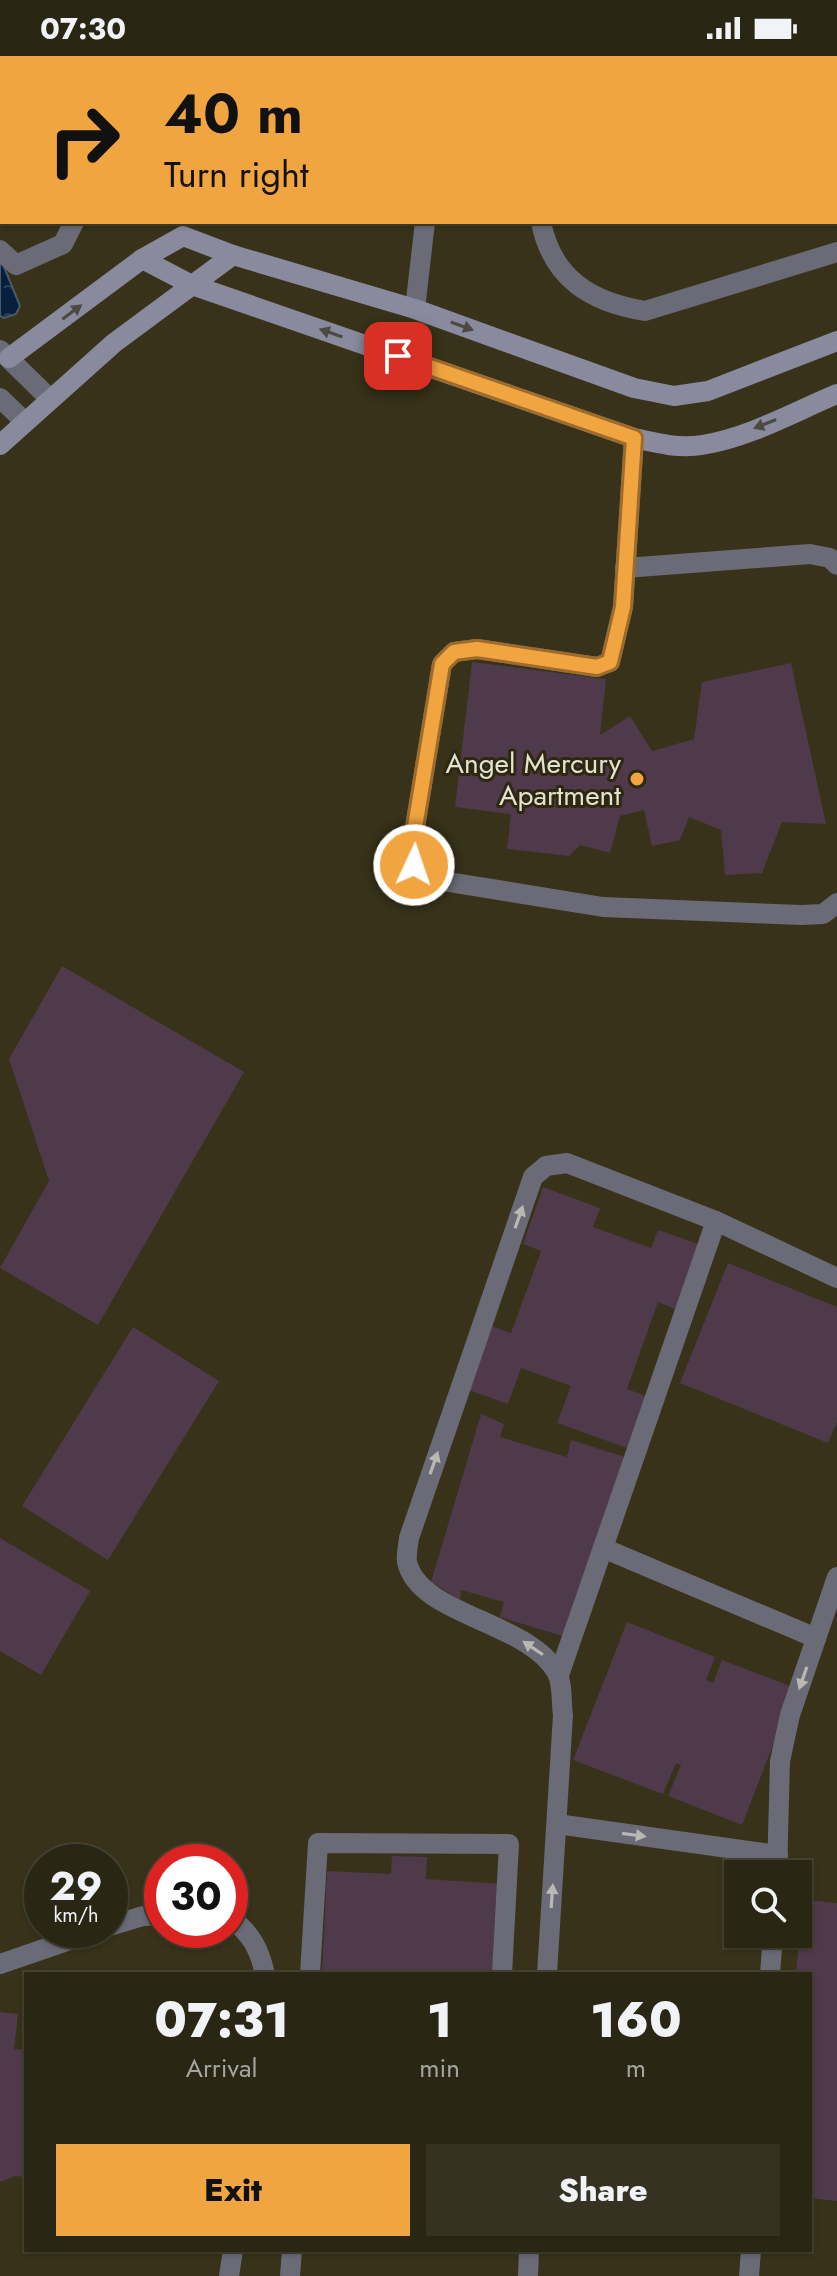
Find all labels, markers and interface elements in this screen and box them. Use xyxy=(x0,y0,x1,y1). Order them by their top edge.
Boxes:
text: 07:30 xyxy=(40,7,126,50)
text: 40 m xyxy=(164,73,303,154)
icon: right xyxy=(32,88,136,192)
text: Turn right xyxy=(164,148,309,200)
one-way arrow xyxy=(61,304,82,320)
one-way arrow xyxy=(450,320,474,332)
pin xyxy=(364,322,432,390)
one-way arrow xyxy=(319,326,343,338)
icon: arrive xyxy=(376,334,420,378)
one-way arrow xyxy=(753,417,777,430)
place label: Angel Mercury Apartment xyxy=(445,743,622,816)
marker: Angel Mercury Apartment xyxy=(628,770,646,788)
position arrow xyxy=(372,823,456,907)
one-way arrow xyxy=(514,1205,526,1229)
one-way arrow xyxy=(429,1451,441,1475)
one-way arrow xyxy=(522,1640,543,1655)
one-way arrow xyxy=(796,1666,808,1690)
one-way arrow xyxy=(622,1829,647,1842)
speed limit sign: 30 xyxy=(144,1844,248,1948)
text: 29 xyxy=(50,1857,103,1915)
map controls xyxy=(724,1860,812,1948)
button: search xyxy=(724,1860,812,1948)
one-way arrow xyxy=(546,1883,559,1908)
text: km/h xyxy=(53,1901,99,1930)
text: 07:31 xyxy=(154,1986,289,2055)
text: 1 xyxy=(427,1986,452,2055)
text: 160 xyxy=(590,1986,682,2055)
text: Arrival xyxy=(186,2049,257,2087)
text: min xyxy=(419,2049,460,2087)
text: m xyxy=(626,2049,646,2087)
button: Exit xyxy=(56,2144,410,2236)
button: Share xyxy=(426,2144,780,2236)

